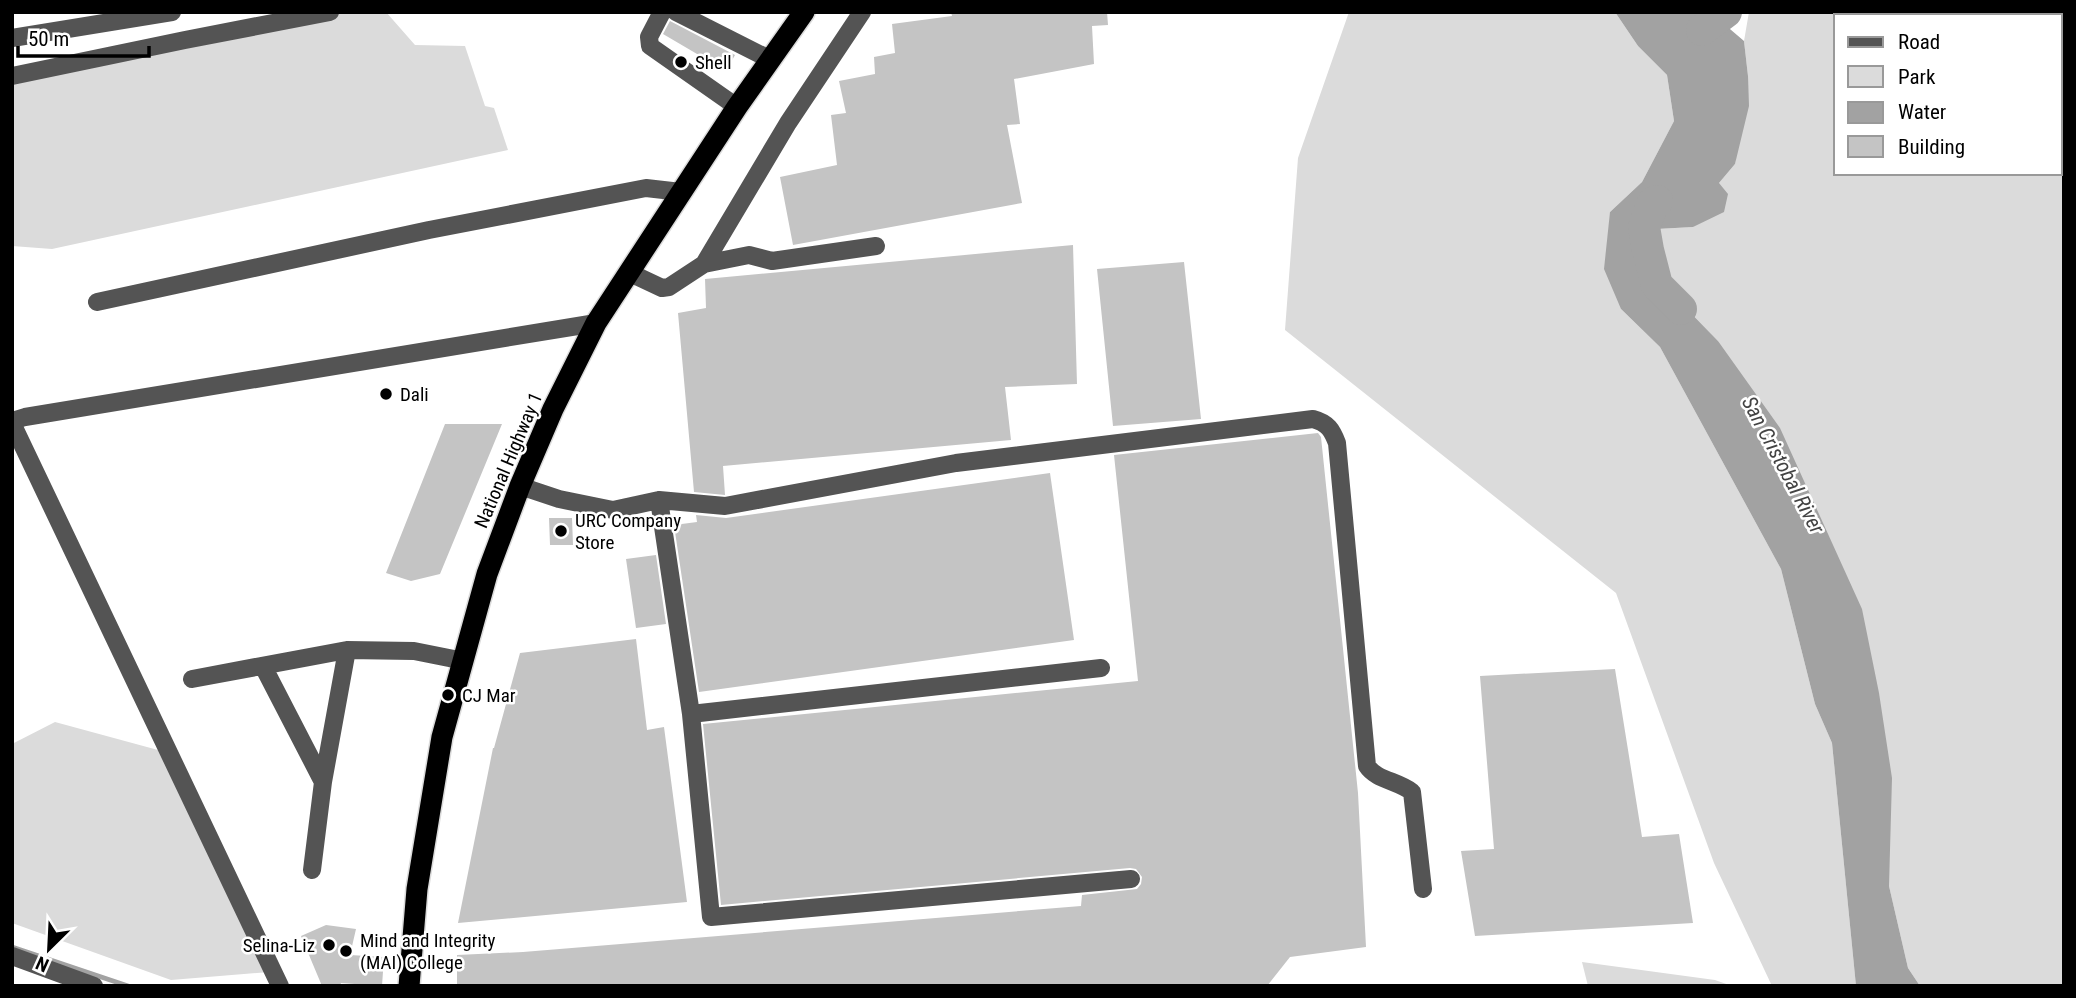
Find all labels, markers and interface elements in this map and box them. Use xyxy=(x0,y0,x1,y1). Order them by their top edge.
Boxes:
scale bar xyxy=(18,14,149,58)
legend xyxy=(1834,14,2062,175)
text: 50 m xyxy=(28,27,69,51)
text: Road xyxy=(1898,30,1940,54)
place label: Shell xyxy=(695,51,732,74)
marker: Shell xyxy=(673,54,689,70)
text: Park xyxy=(1898,65,1936,89)
text: Water xyxy=(1898,100,1946,124)
text: Building xyxy=(1898,135,1965,159)
place label: Dali xyxy=(400,383,429,406)
marker: Dali xyxy=(378,386,394,402)
street label: National Highway 1 xyxy=(470,389,547,531)
water label: San Cristobal River xyxy=(1737,392,1830,538)
place label: URC Company Store xyxy=(575,509,681,554)
marker: URC Company Store xyxy=(553,523,569,539)
place label: CJ Mar xyxy=(462,684,516,707)
marker: CJ Mar xyxy=(440,687,456,703)
north arrow xyxy=(14,914,84,984)
place label: Mind and Integrity (MAI) College xyxy=(360,929,495,974)
place label: Selina-Liz xyxy=(243,934,315,957)
marker: Selina-Liz xyxy=(321,937,337,953)
marker: Mind and Integrity (MAI) College xyxy=(338,943,354,959)
text: N xyxy=(32,951,52,977)

